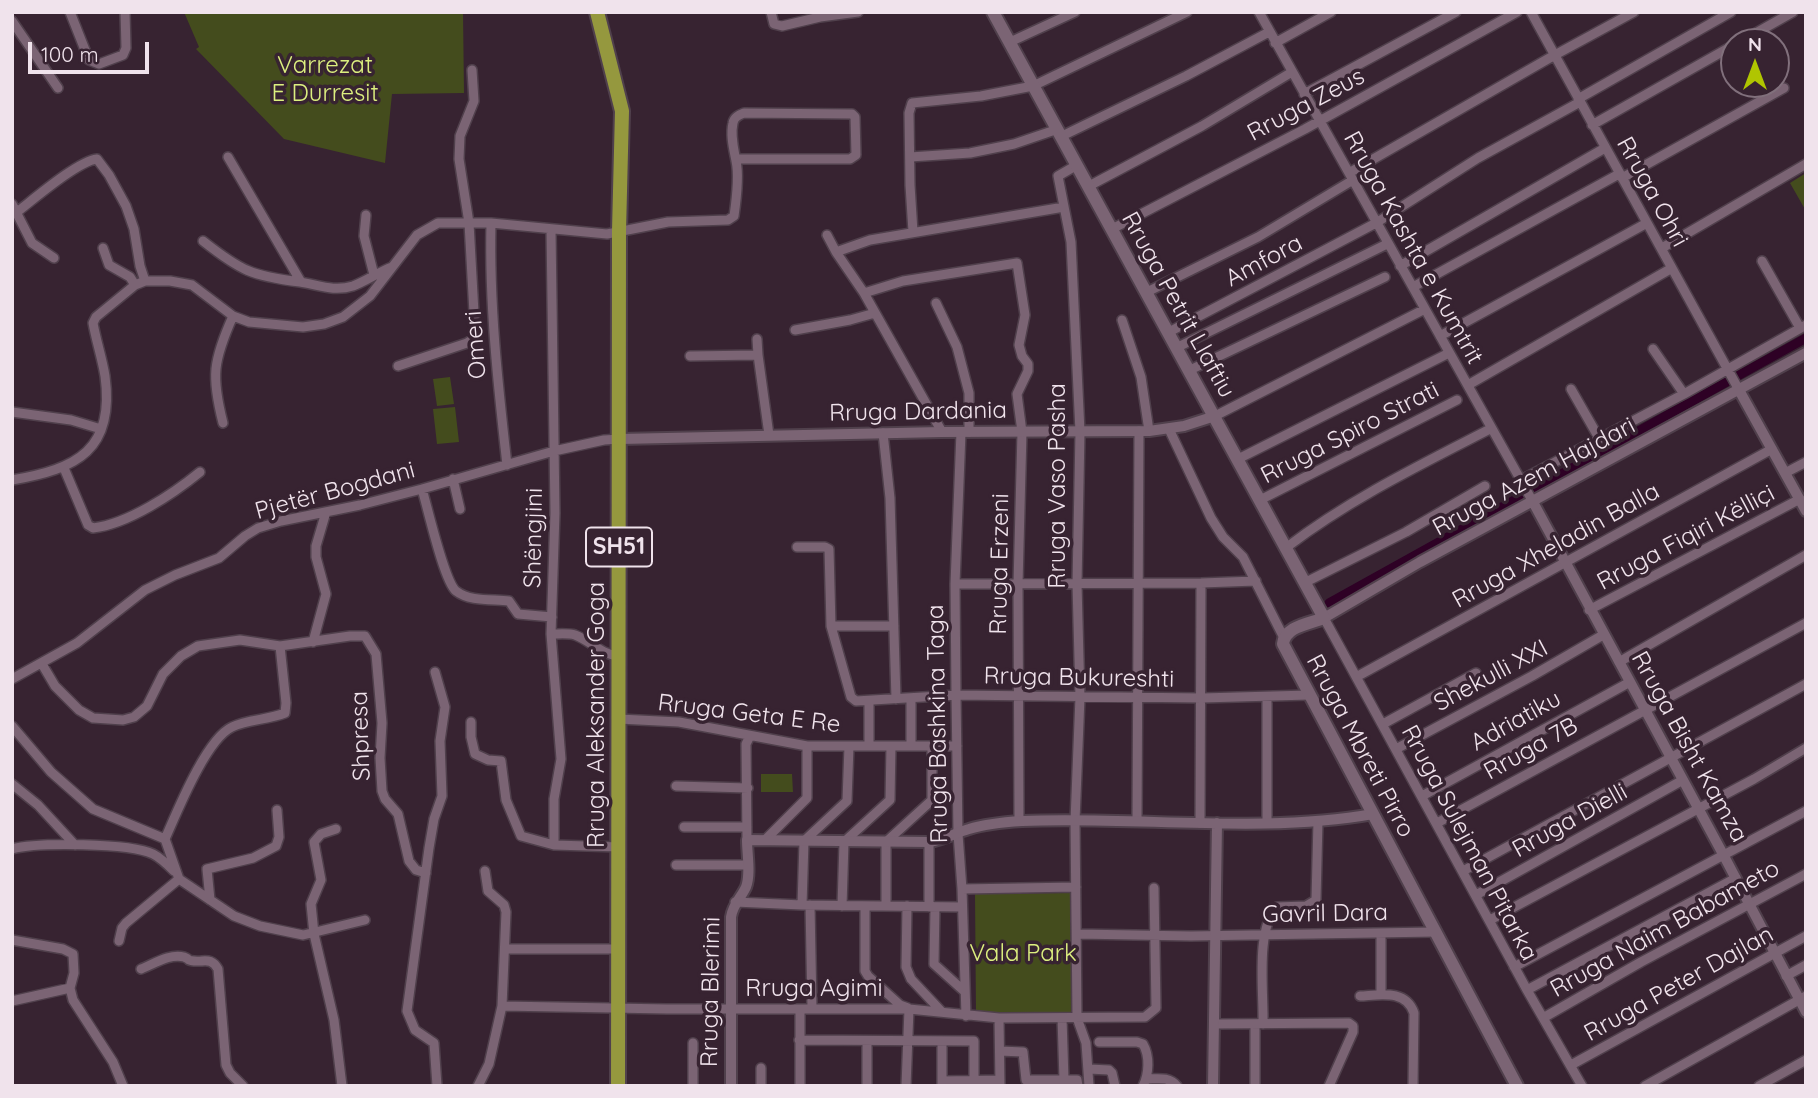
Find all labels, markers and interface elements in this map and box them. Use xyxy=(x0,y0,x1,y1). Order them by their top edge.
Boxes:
scale bar xyxy=(32,28,152,72)
north arrow xyxy=(1720,28,1790,98)
text: N xyxy=(1748,32,1762,56)
text: 100 m xyxy=(41,41,99,67)
park label: Varrezat E Durresit xyxy=(271,52,379,108)
street label: Rruga Zeus xyxy=(1243,62,1369,148)
street label: Rruga Kashta e Kumtrit xyxy=(1337,127,1489,369)
street label: Rruga Ohri xyxy=(1610,132,1694,252)
street label: Rruga Petrit Llaftiu xyxy=(1115,207,1241,403)
street label: Amfora xyxy=(1221,229,1307,293)
street label: Omeri xyxy=(459,310,493,380)
street label: Rruga Spiro Strati xyxy=(1256,376,1444,490)
street label: Rruga Vaso Pasha xyxy=(1044,383,1072,589)
street label: Rruga Dardania xyxy=(829,396,1007,428)
street label: Rruga Azem Hajdari xyxy=(1428,411,1640,543)
street label: Pjetër Bogdani xyxy=(252,456,418,526)
street label: Rruga Xheladin Balla xyxy=(1447,477,1665,615)
street label: Rruga Fiqiri Këlliçi xyxy=(1592,479,1780,597)
street label: Shëngjini xyxy=(519,488,549,588)
street label: Rruga Erzeni xyxy=(984,493,1016,635)
road number: SH51 xyxy=(586,527,652,566)
street label: Rruga Aleksander Goga xyxy=(583,582,611,848)
street label: Rruga Bashkina Taga xyxy=(922,604,954,844)
street label: Shekulli XXI xyxy=(1429,634,1553,718)
street label: Rruga Bisht Kamza xyxy=(1625,647,1753,847)
street label: Rruga Mbreti Pirro xyxy=(1300,650,1420,842)
street label: Rruga Bukureshti xyxy=(983,662,1175,694)
street label: Adriatiku xyxy=(1466,684,1566,758)
street label: Rruga Geta E Re xyxy=(656,689,842,739)
street label: Shpresa xyxy=(345,691,377,781)
street label: Rruga 7B xyxy=(1479,712,1583,786)
street label: Rruga Sulejman Pitarka xyxy=(1395,720,1543,966)
street label: Rruga Dielli xyxy=(1508,778,1632,864)
street label: Rruga Naim Babameto xyxy=(1545,854,1785,1004)
street label: Gavril Dara xyxy=(1262,899,1388,929)
street label: Rruga Blerimi xyxy=(695,917,727,1067)
street label: Rruga Peter Dajlan xyxy=(1579,920,1779,1048)
park label: Vala Park xyxy=(969,940,1077,968)
street label: Rruga Agimi xyxy=(745,975,883,1003)

